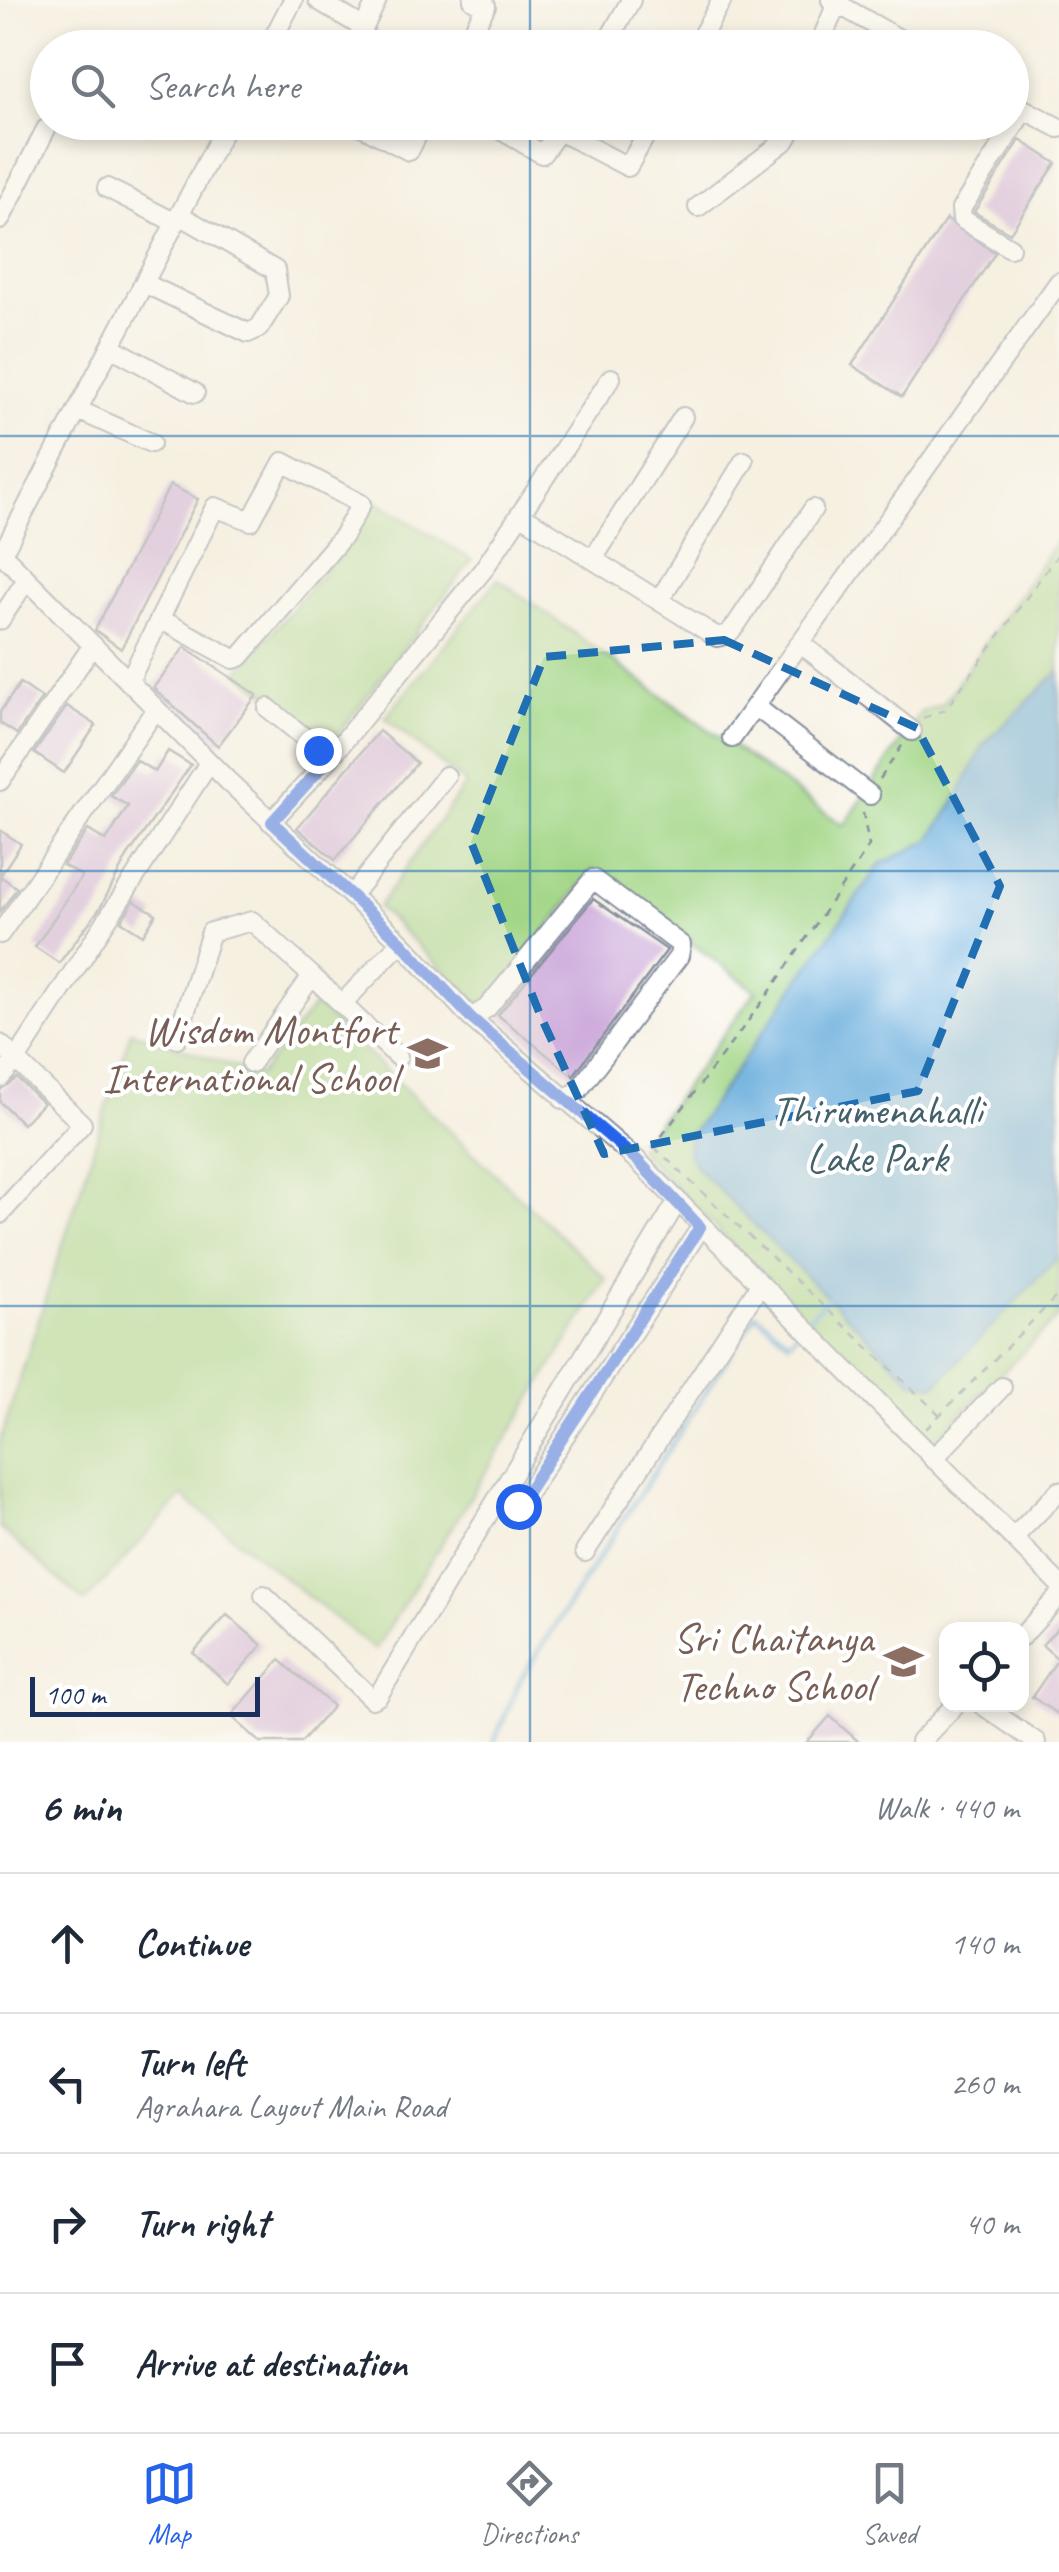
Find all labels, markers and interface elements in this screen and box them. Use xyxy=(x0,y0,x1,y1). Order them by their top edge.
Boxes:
search box xyxy=(30,30,1029,140)
icon: search xyxy=(65,58,120,113)
text: Search here xyxy=(145,62,300,109)
route end xyxy=(296,728,342,774)
place label: Wisdom Montfort International School xyxy=(103,1004,404,1105)
school or university icon: Wisdom Montfort International School xyxy=(406,1032,448,1074)
park label: Thirumenahalli Lake Park xyxy=(772,1084,987,1185)
route start xyxy=(496,1484,542,1530)
place label: Sri Chaitanya Techno School xyxy=(673,1612,880,1713)
map controls xyxy=(939,1622,1029,1712)
button: locate xyxy=(939,1622,1029,1712)
school or university icon: Sri Chaitanya Techno School xyxy=(882,1640,924,1682)
scale bar xyxy=(30,1672,260,1716)
text: 100 m xyxy=(45,1677,105,1712)
text: 6 min xyxy=(40,1781,121,1834)
text: Walk · 440 m xyxy=(875,1787,1019,1828)
icon: ahead xyxy=(40,1916,95,1971)
text: Continue xyxy=(135,1920,249,1967)
text: 140 m xyxy=(950,1923,1019,1964)
text: Turn left xyxy=(135,2039,245,2086)
icon: left xyxy=(40,2056,95,2111)
text: 260 m xyxy=(950,2063,1019,2104)
text: Agrahara Layout Main Road xyxy=(135,2086,447,2127)
icon: right xyxy=(40,2196,95,2251)
text: Turn right xyxy=(135,2200,269,2247)
text: 40 m xyxy=(965,2203,1019,2244)
icon: arrive xyxy=(40,2336,95,2391)
text: Arrive at destination xyxy=(135,2340,407,2387)
tab: Map xyxy=(142,2456,197,2551)
tab: Directions xyxy=(481,2456,578,2551)
tab: Saved xyxy=(862,2456,917,2551)

